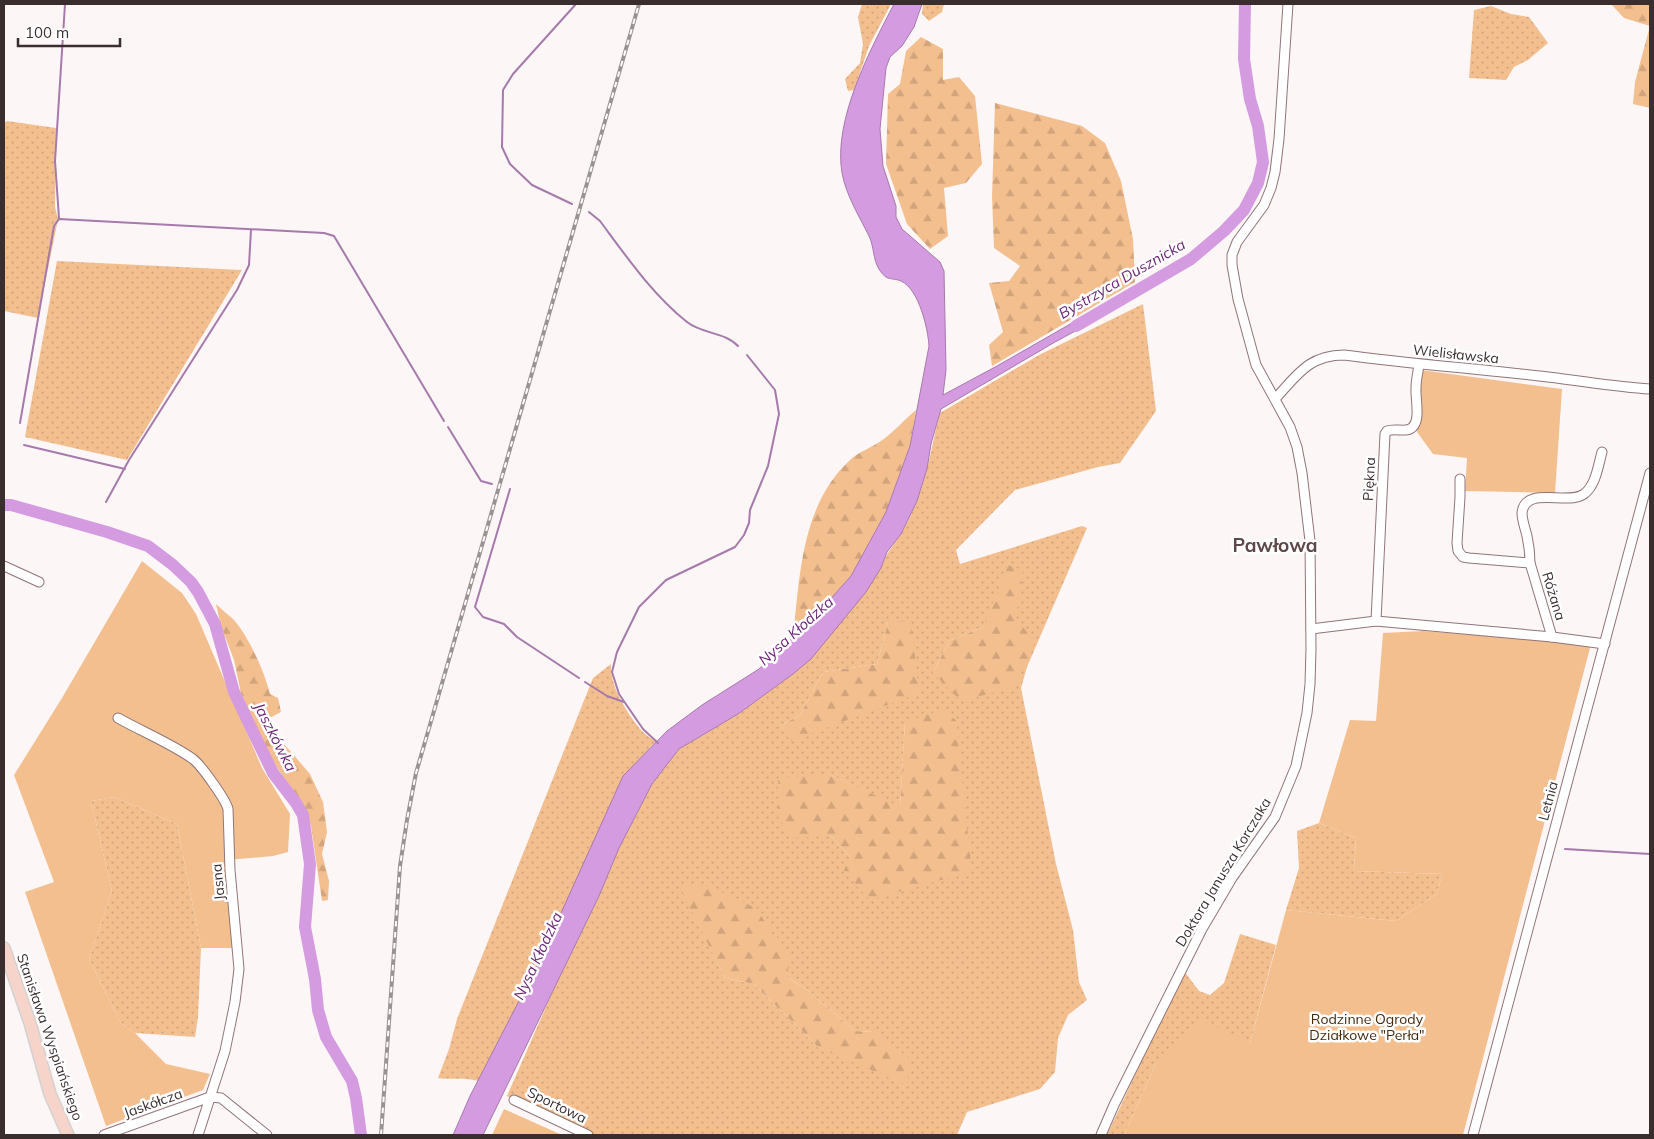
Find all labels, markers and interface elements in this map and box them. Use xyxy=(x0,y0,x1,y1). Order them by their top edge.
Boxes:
scale bar xyxy=(18,15,120,47)
text: 100 m xyxy=(25,23,69,42)
water label: Bystrzyca Dusznicka xyxy=(1055,234,1189,323)
street label: Wielisławska xyxy=(1412,341,1500,367)
street label: Piękna xyxy=(1359,457,1379,501)
district label: Pawłowa xyxy=(1232,533,1318,557)
street label: Różana xyxy=(1538,570,1570,622)
water label: Nysa Kłodzka xyxy=(754,592,837,669)
water label: Jaszkówka xyxy=(249,697,301,774)
street label: Letnia xyxy=(1534,779,1562,823)
street label: Doktora Janusza Korczaka xyxy=(1171,794,1275,950)
street label: Jasna xyxy=(207,863,229,901)
water label: Nysa Kłodzka xyxy=(509,909,566,1003)
street label: Stanisława Wyspiańskiego xyxy=(13,951,87,1123)
park label: Rodzinne Ogrody Działkowe "Perła" xyxy=(1309,1010,1425,1044)
street label: Sportowa xyxy=(524,1083,590,1127)
street label: Jaskółcza xyxy=(121,1084,185,1122)

